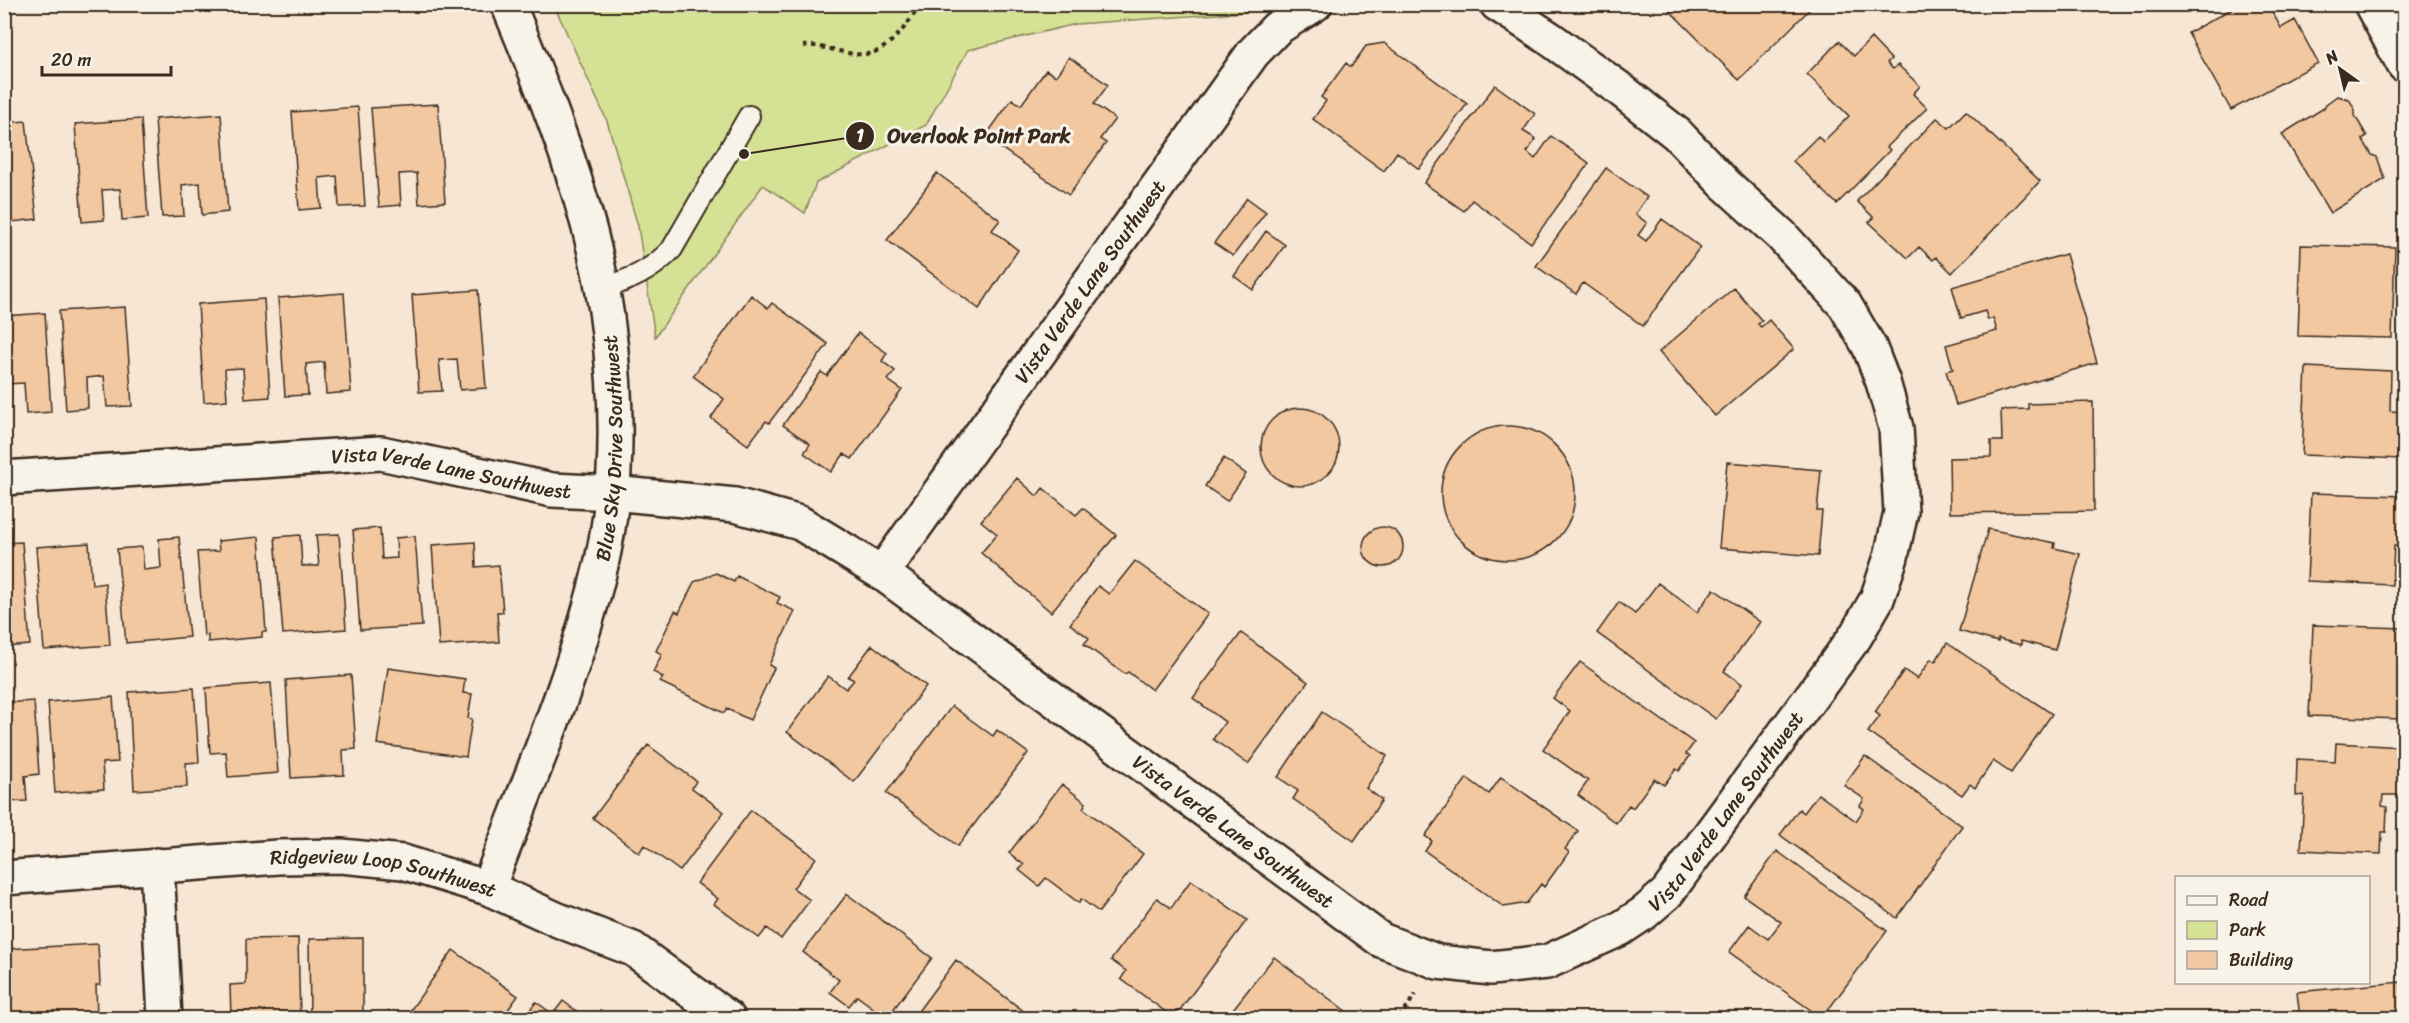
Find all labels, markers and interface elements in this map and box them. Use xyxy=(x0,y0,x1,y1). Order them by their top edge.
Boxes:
scale bar xyxy=(42,39,171,77)
north arrow xyxy=(2310,39,2370,99)
text: N xyxy=(2318,41,2345,73)
text: 20 m xyxy=(51,44,91,76)
callout: Overlook Point Park xyxy=(845,116,1084,155)
text: Overlook Point Park xyxy=(887,117,1072,155)
text: 1 xyxy=(856,120,864,152)
street label: Vista Verde Lane Southwest xyxy=(1005,172,1175,391)
street label: Blue Sky Drive Southwest xyxy=(585,333,633,564)
street label: Vista Verde Lane Southwest xyxy=(330,435,572,508)
street label: Vista Verde Lane Southwest xyxy=(1639,703,1813,920)
street label: Vista Verde Lane Southwest xyxy=(1125,745,1342,918)
street label: Ridgeview Loop Southwest xyxy=(269,838,503,907)
legend xyxy=(2175,876,2370,984)
text: Road xyxy=(2229,884,2269,916)
text: Park xyxy=(2229,914,2266,946)
text: Building xyxy=(2229,944,2293,976)

